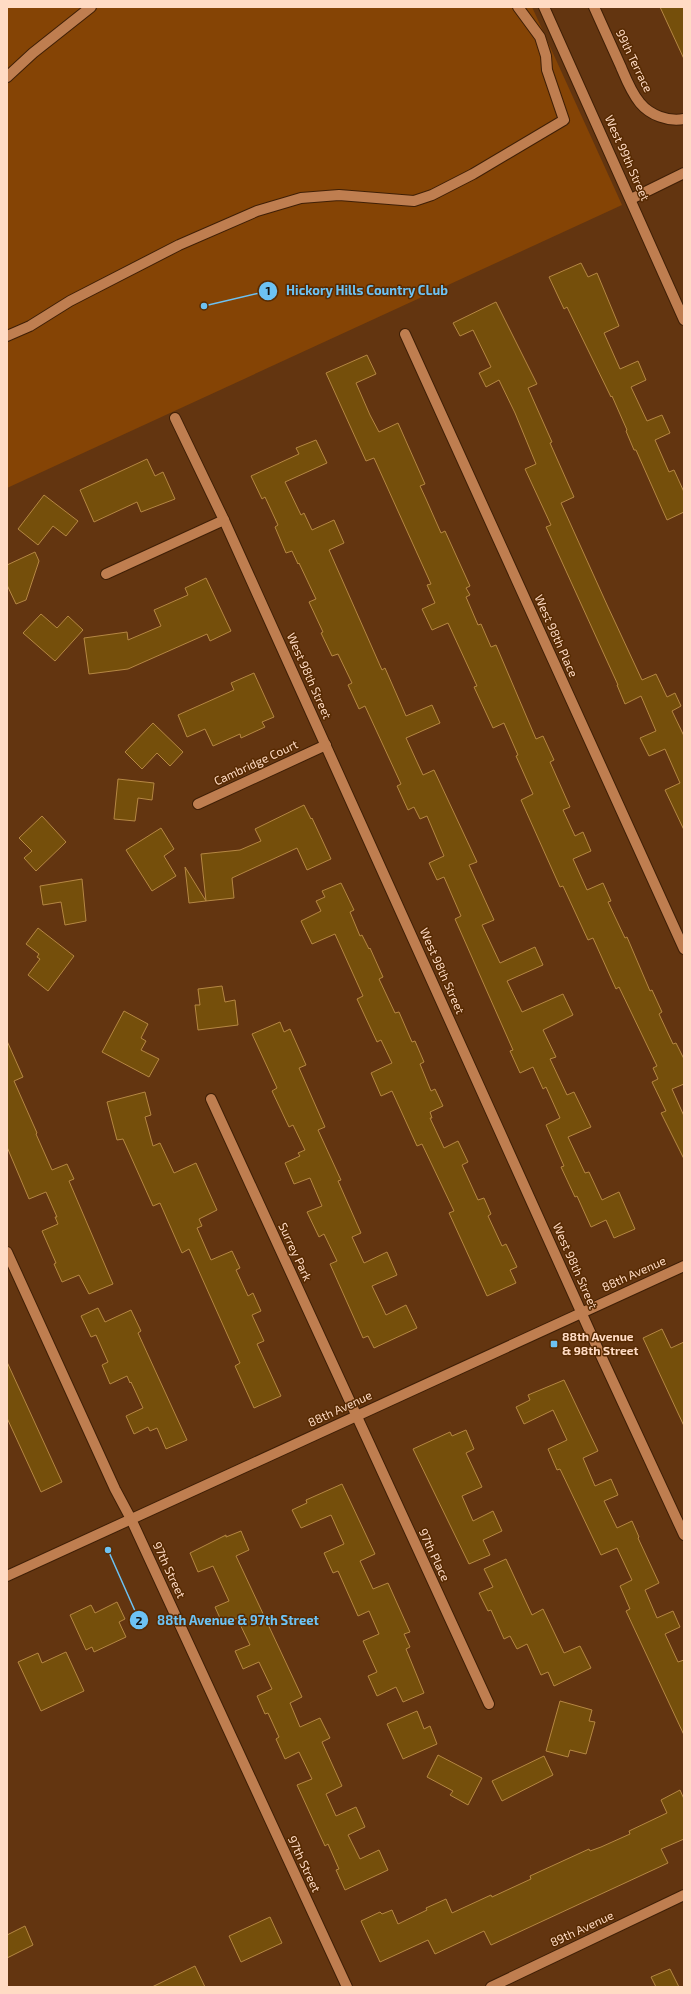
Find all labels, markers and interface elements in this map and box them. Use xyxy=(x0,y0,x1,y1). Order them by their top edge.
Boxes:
street label: 99th Terrace xyxy=(614,27,656,94)
street label: West 99th Street xyxy=(603,113,653,203)
callout: Hickory Hills Country CLub xyxy=(258,278,457,303)
text: Hickory Hills Country CLub xyxy=(286,282,448,298)
text: 1 xyxy=(265,283,271,297)
street label: West 98th Place xyxy=(532,592,581,679)
street label: West 98th Street xyxy=(285,630,335,721)
street label: Cambridge Court xyxy=(211,736,300,788)
street label: West 98th Street xyxy=(418,925,468,1016)
street label: Surrey Park xyxy=(276,1220,316,1283)
street label: West 98th Street xyxy=(551,1220,601,1311)
street label: 88th Avenue xyxy=(599,1253,668,1293)
place label: 88th Avenue & 98th Street xyxy=(562,1329,639,1357)
marker: 88th Avenue & 98th Street xyxy=(549,1339,559,1349)
street label: 88th Avenue xyxy=(305,1387,374,1429)
street label: 97th Place xyxy=(417,1526,453,1583)
street label: 97th Street xyxy=(151,1539,189,1600)
callout: 88th Avenue & 97th Street xyxy=(129,1608,328,1633)
text: 88th Avenue & 97th Street xyxy=(157,1612,320,1628)
text: 2 xyxy=(136,1613,143,1627)
street label: 97th Street xyxy=(286,1833,324,1894)
street label: 89th Avenue xyxy=(548,1907,615,1949)

